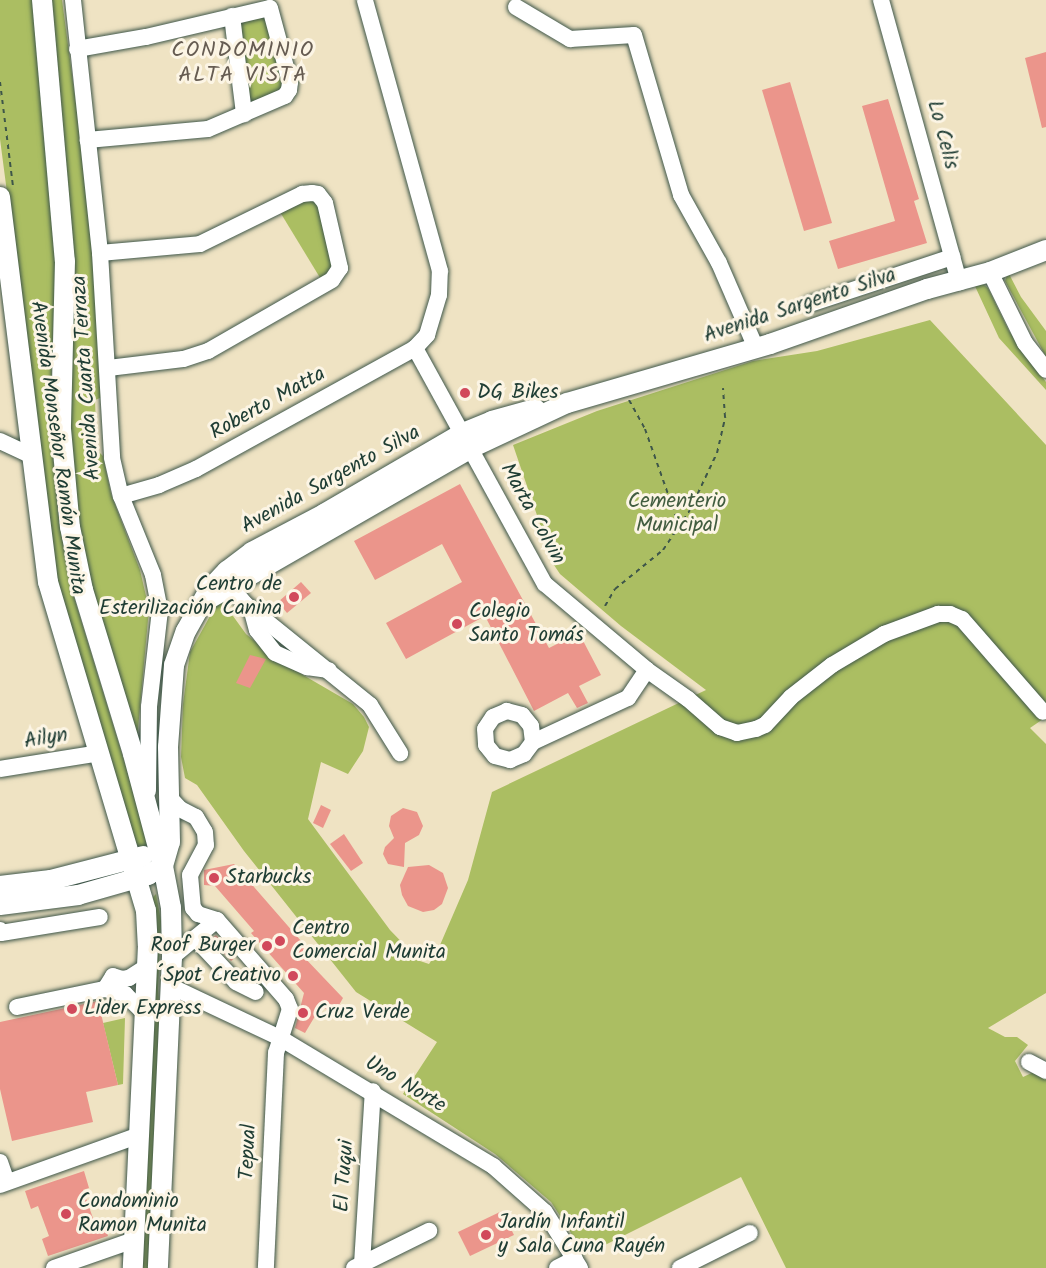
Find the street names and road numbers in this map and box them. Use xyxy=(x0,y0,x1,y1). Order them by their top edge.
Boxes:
street label: Lo Celis xyxy=(921,98,963,172)
street label: Avenida Sargento Silva xyxy=(701,263,899,349)
street label: Avenida Cuarta Terraza xyxy=(67,275,107,481)
street label: Avenida Monseñor Ramón Munita xyxy=(24,299,90,597)
street label: Roberto Matta xyxy=(206,362,330,446)
street label: Avenida Sargento Silva xyxy=(237,420,425,540)
street label: Marta Colvin xyxy=(494,459,570,569)
street label: Ailyn xyxy=(22,723,70,755)
street label: Uno Norte xyxy=(360,1051,450,1119)
street label: Tepual xyxy=(235,1123,263,1181)
street label: El Tuqui xyxy=(330,1139,360,1213)

